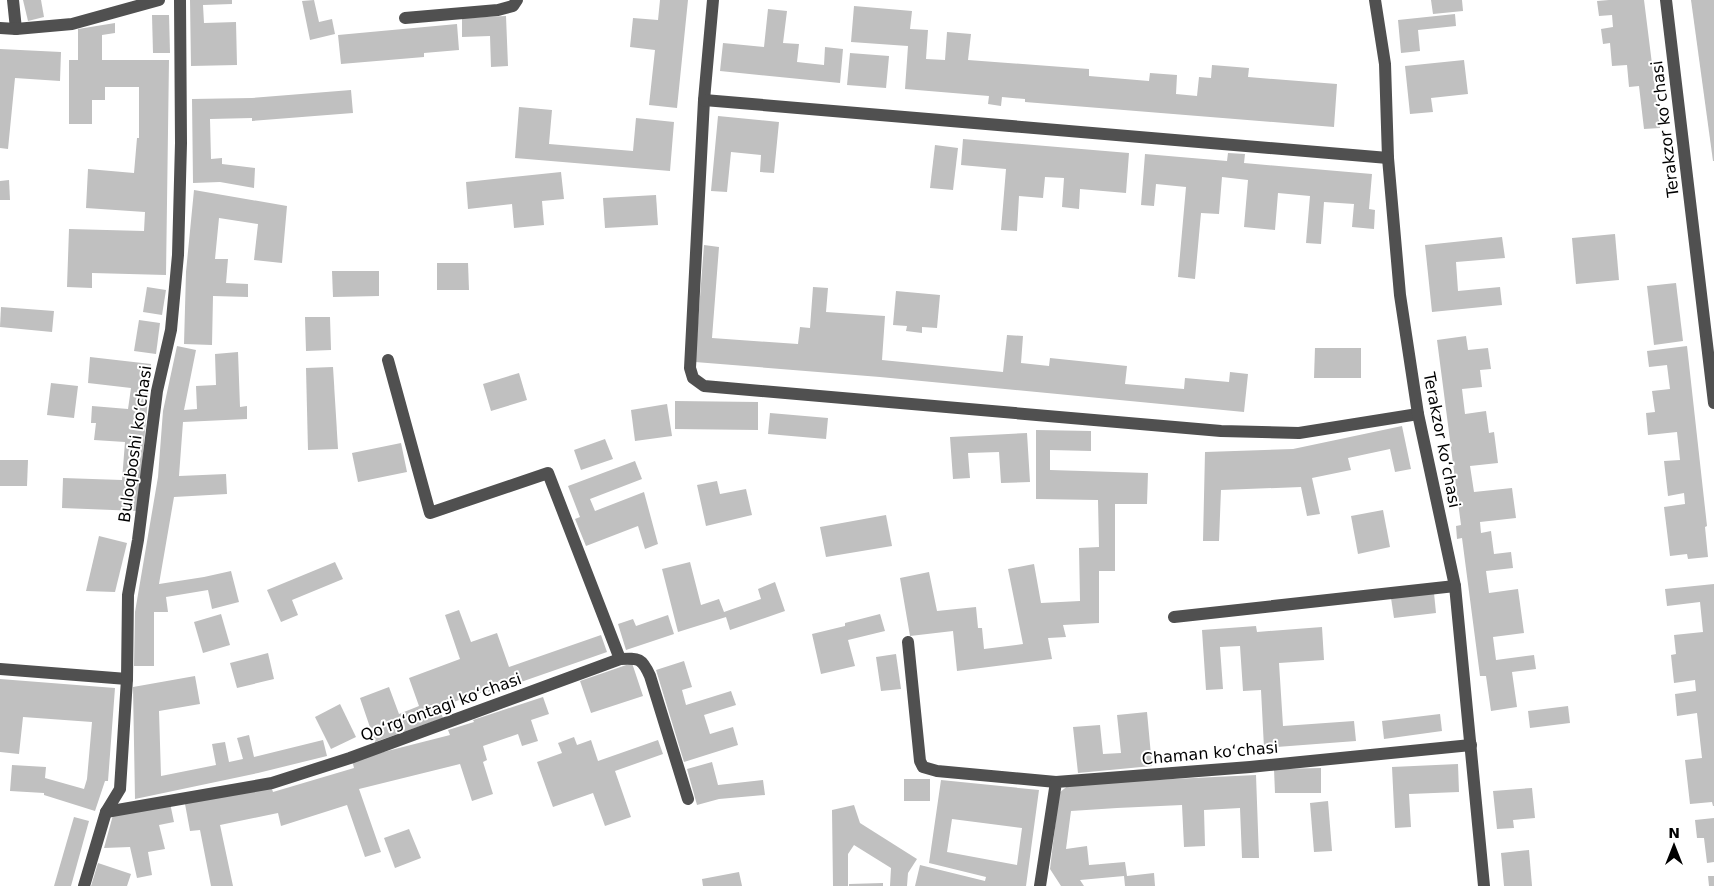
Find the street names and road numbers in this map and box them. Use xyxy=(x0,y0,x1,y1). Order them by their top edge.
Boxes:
street label: Terakzor koʻchasi xyxy=(1647,60,1683,199)
street label: Buloqboshi koʻchasi xyxy=(115,364,155,524)
street label: Terakzor koʻchasi xyxy=(1419,370,1464,509)
street label: Qoʻrgʻontagi koʻchasi xyxy=(358,669,524,745)
street label: Chaman koʻchasi xyxy=(1141,738,1279,768)

